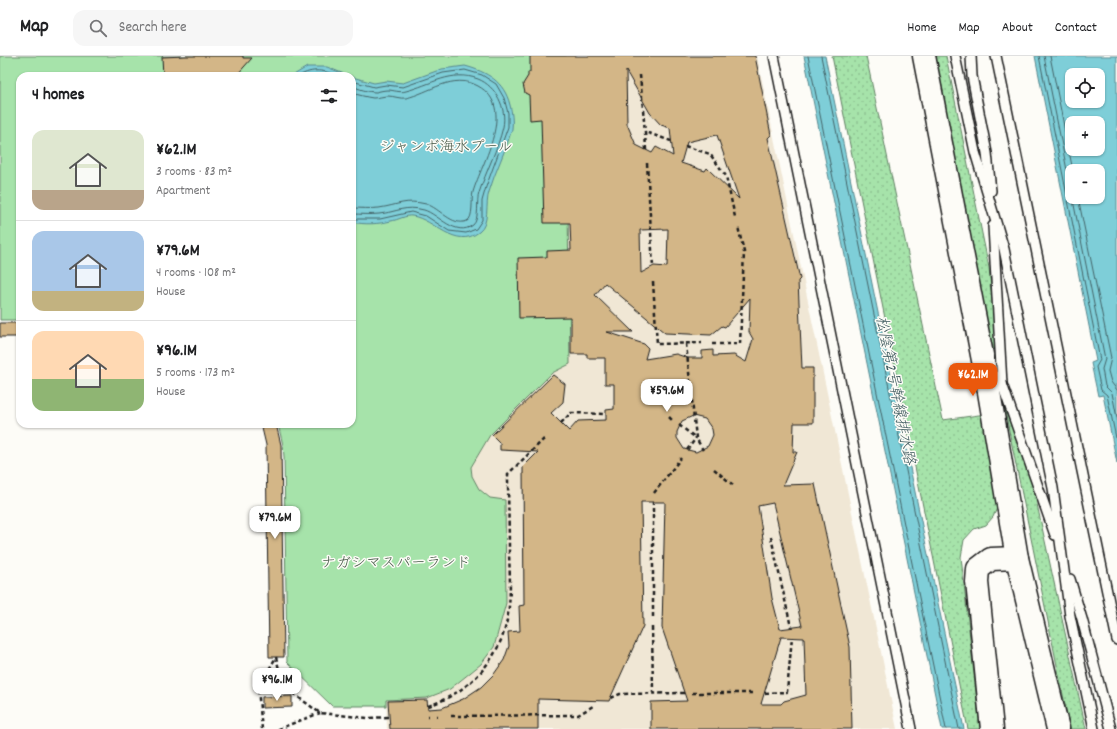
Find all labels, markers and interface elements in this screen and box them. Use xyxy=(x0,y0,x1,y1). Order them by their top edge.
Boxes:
search box xyxy=(73,10,353,46)
text: Map xyxy=(20,14,49,41)
icon: search xyxy=(87,17,109,39)
text: Search here xyxy=(119,17,187,39)
text: Home xyxy=(907,18,936,38)
text: Map xyxy=(958,18,980,38)
text: About xyxy=(1002,18,1033,38)
text: Contact xyxy=(1055,18,1097,38)
map controls xyxy=(1065,68,1105,204)
button: locate xyxy=(1065,68,1105,108)
text: 4 homes xyxy=(32,84,85,108)
icon: filters xyxy=(318,85,340,107)
button: + xyxy=(1065,116,1105,156)
park label: ジャンボ海水プール xyxy=(379,137,513,159)
text: ¥62.1M xyxy=(156,139,197,163)
icon: home xyxy=(64,146,112,194)
text: 3 rooms · 83 m² xyxy=(156,163,232,182)
button: − xyxy=(1065,164,1105,204)
text: Apartment xyxy=(156,182,210,201)
text: ¥79.6M xyxy=(156,240,200,264)
icon: home xyxy=(64,247,112,295)
text: 4 rooms · 108 m² xyxy=(156,264,236,283)
text: House xyxy=(156,283,185,302)
water label: 松陰第2号幹線排水路 xyxy=(869,314,920,468)
text: ¥96.1M xyxy=(156,340,197,364)
icon: home xyxy=(64,347,112,395)
pin: ¥62.1M xyxy=(940,363,1006,397)
text: 5 rooms · 173 m² xyxy=(156,364,235,383)
text: ¥62.1M xyxy=(958,366,988,385)
pin: ¥59.6M xyxy=(634,379,700,413)
text: ¥59.6M xyxy=(650,382,684,401)
text: House xyxy=(156,383,185,402)
pin: ¥79.6M xyxy=(242,506,308,540)
text: ¥79.6M xyxy=(258,509,292,528)
park label: ナガシマスパーランド xyxy=(321,553,471,575)
pin: ¥96.1M xyxy=(244,668,310,702)
text: ¥96.1M xyxy=(261,671,293,690)

